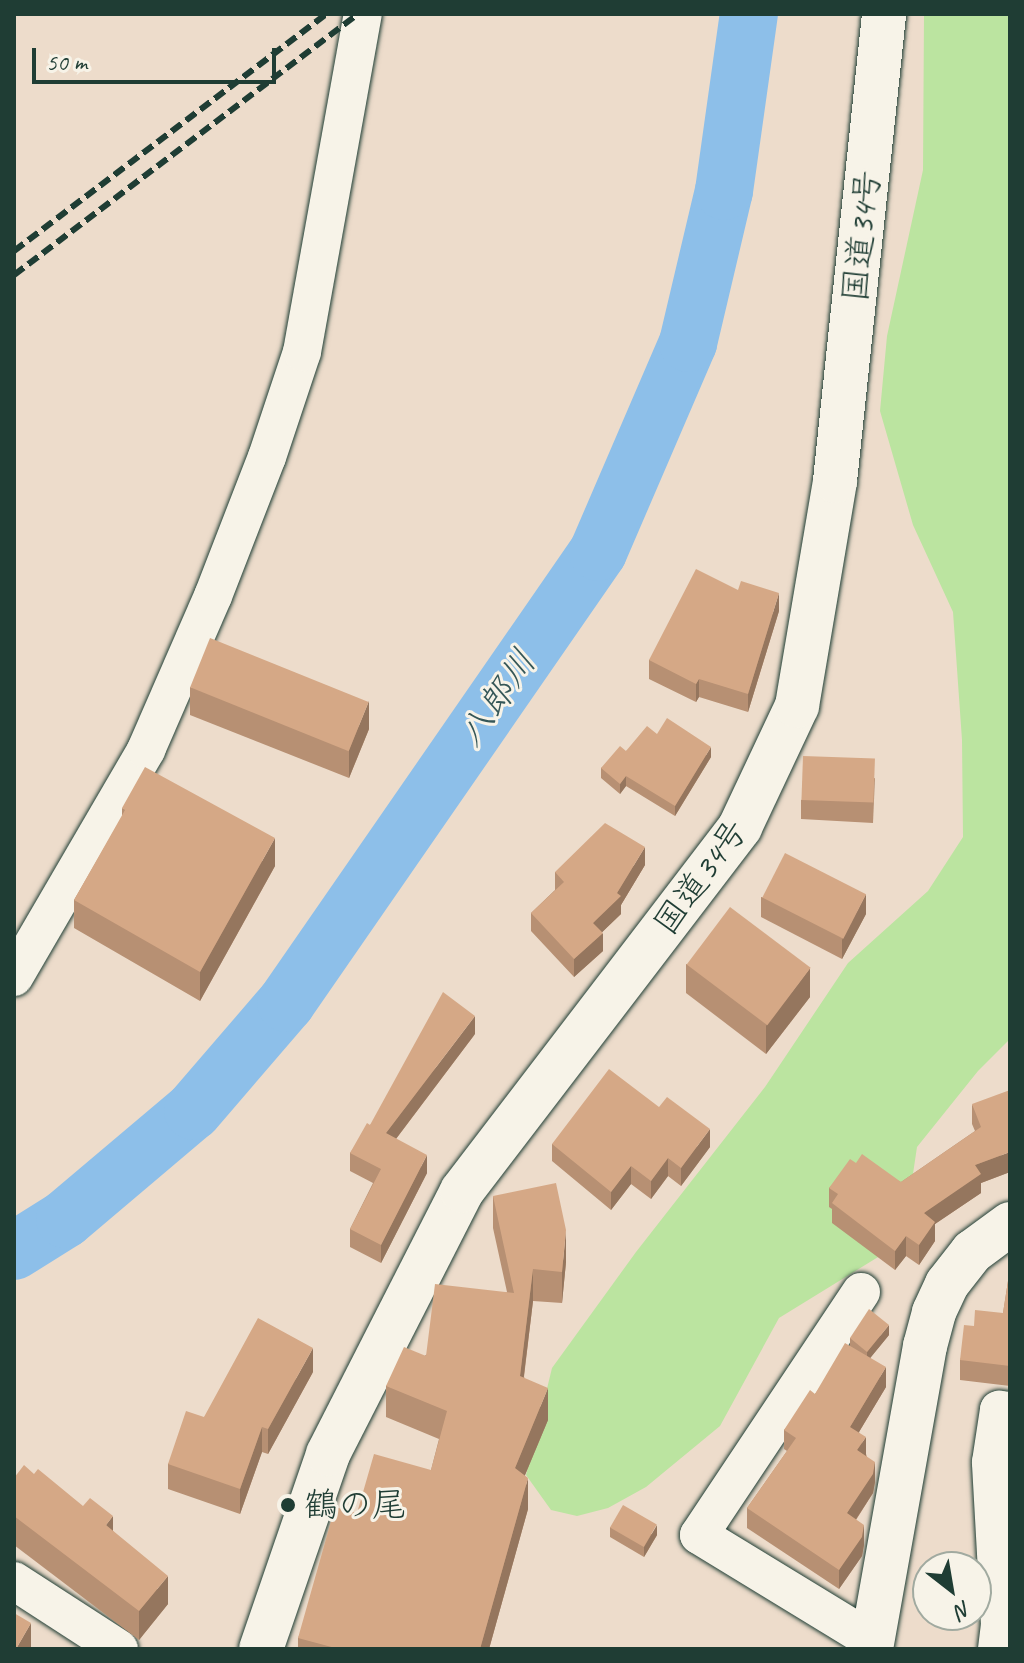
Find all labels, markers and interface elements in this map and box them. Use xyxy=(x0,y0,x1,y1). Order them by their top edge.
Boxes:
scale bar xyxy=(36,32,280,82)
text: 50 m xyxy=(46,47,87,77)
street label: 国道34号 xyxy=(834,168,888,304)
water label: 八郎川 xyxy=(448,641,546,755)
street label: 国道34号 xyxy=(645,811,755,943)
place label: 鶴の尾 xyxy=(304,1485,406,1525)
marker: 鶴の尾 xyxy=(279,1496,297,1514)
north arrow xyxy=(912,1551,992,1631)
text: N xyxy=(950,1594,976,1625)

